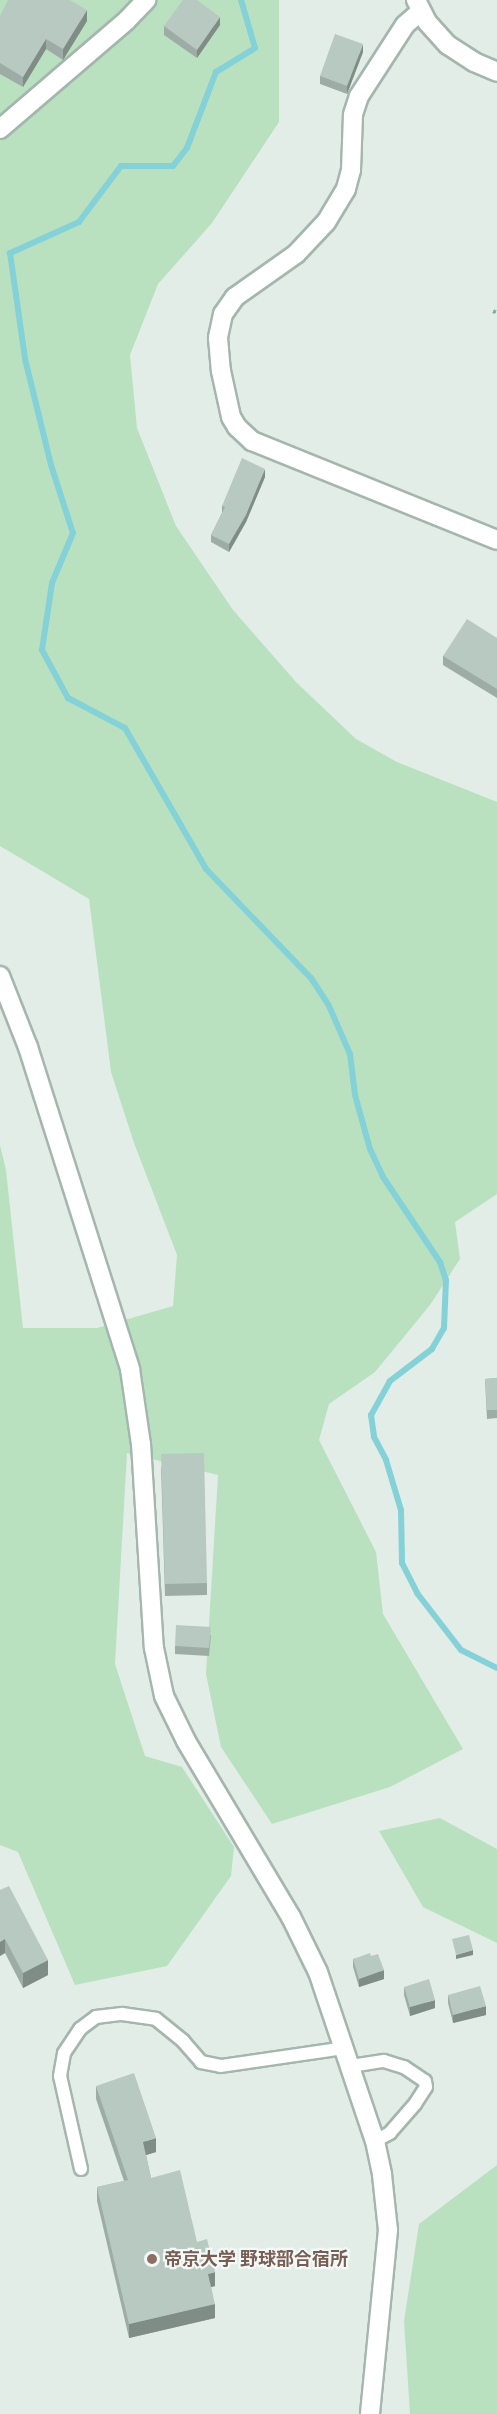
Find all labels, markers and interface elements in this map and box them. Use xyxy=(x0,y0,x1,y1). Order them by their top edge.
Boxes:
place label: 帝京大学 野球部合宿所 xyxy=(164,2248,348,2270)
marker: 帝京大学 野球部合宿所 xyxy=(145,2252,159,2266)

